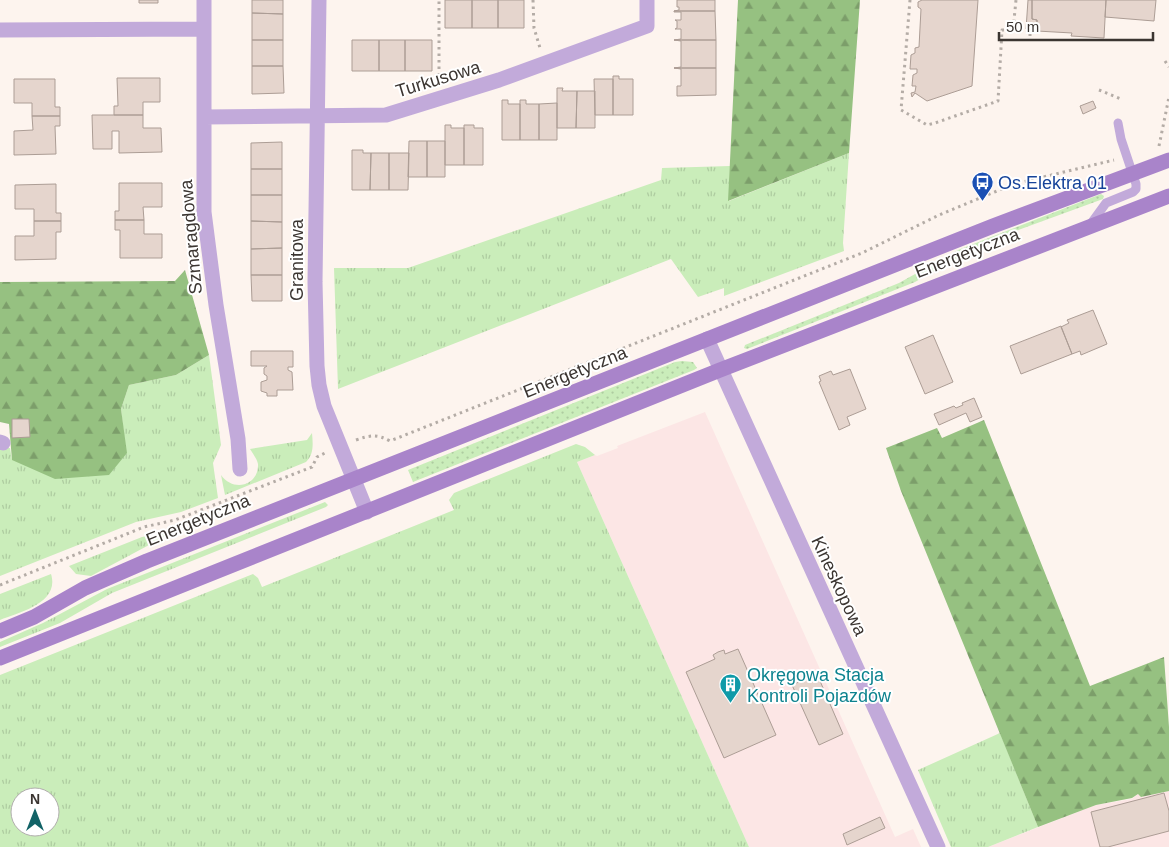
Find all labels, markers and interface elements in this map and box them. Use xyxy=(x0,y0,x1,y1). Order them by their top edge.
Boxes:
scale bar xyxy=(999,10,1153,42)
text: 50 m xyxy=(1006,18,1039,35)
street label: Turkusowa xyxy=(393,56,484,101)
bus stop icon: Os.Elektra 01 xyxy=(970,171,994,202)
place label: Os.Elektra 01 xyxy=(998,173,1107,193)
street label: Szmaragdowa xyxy=(176,178,206,295)
street label: Granitowa xyxy=(287,218,307,301)
street label: Energetyczna xyxy=(912,224,1023,282)
street label: Energetyczna xyxy=(520,342,631,402)
street label: Energetyczna xyxy=(143,490,254,550)
street label: Kineskopowa xyxy=(807,533,871,640)
place label: Okręgowa Stacja Kontroli Pojazdów xyxy=(747,665,892,706)
building icon: Okręgowa Stacja Kontroli Pojazdów xyxy=(719,673,743,704)
north arrow xyxy=(10,787,60,837)
text: N xyxy=(30,791,40,807)

